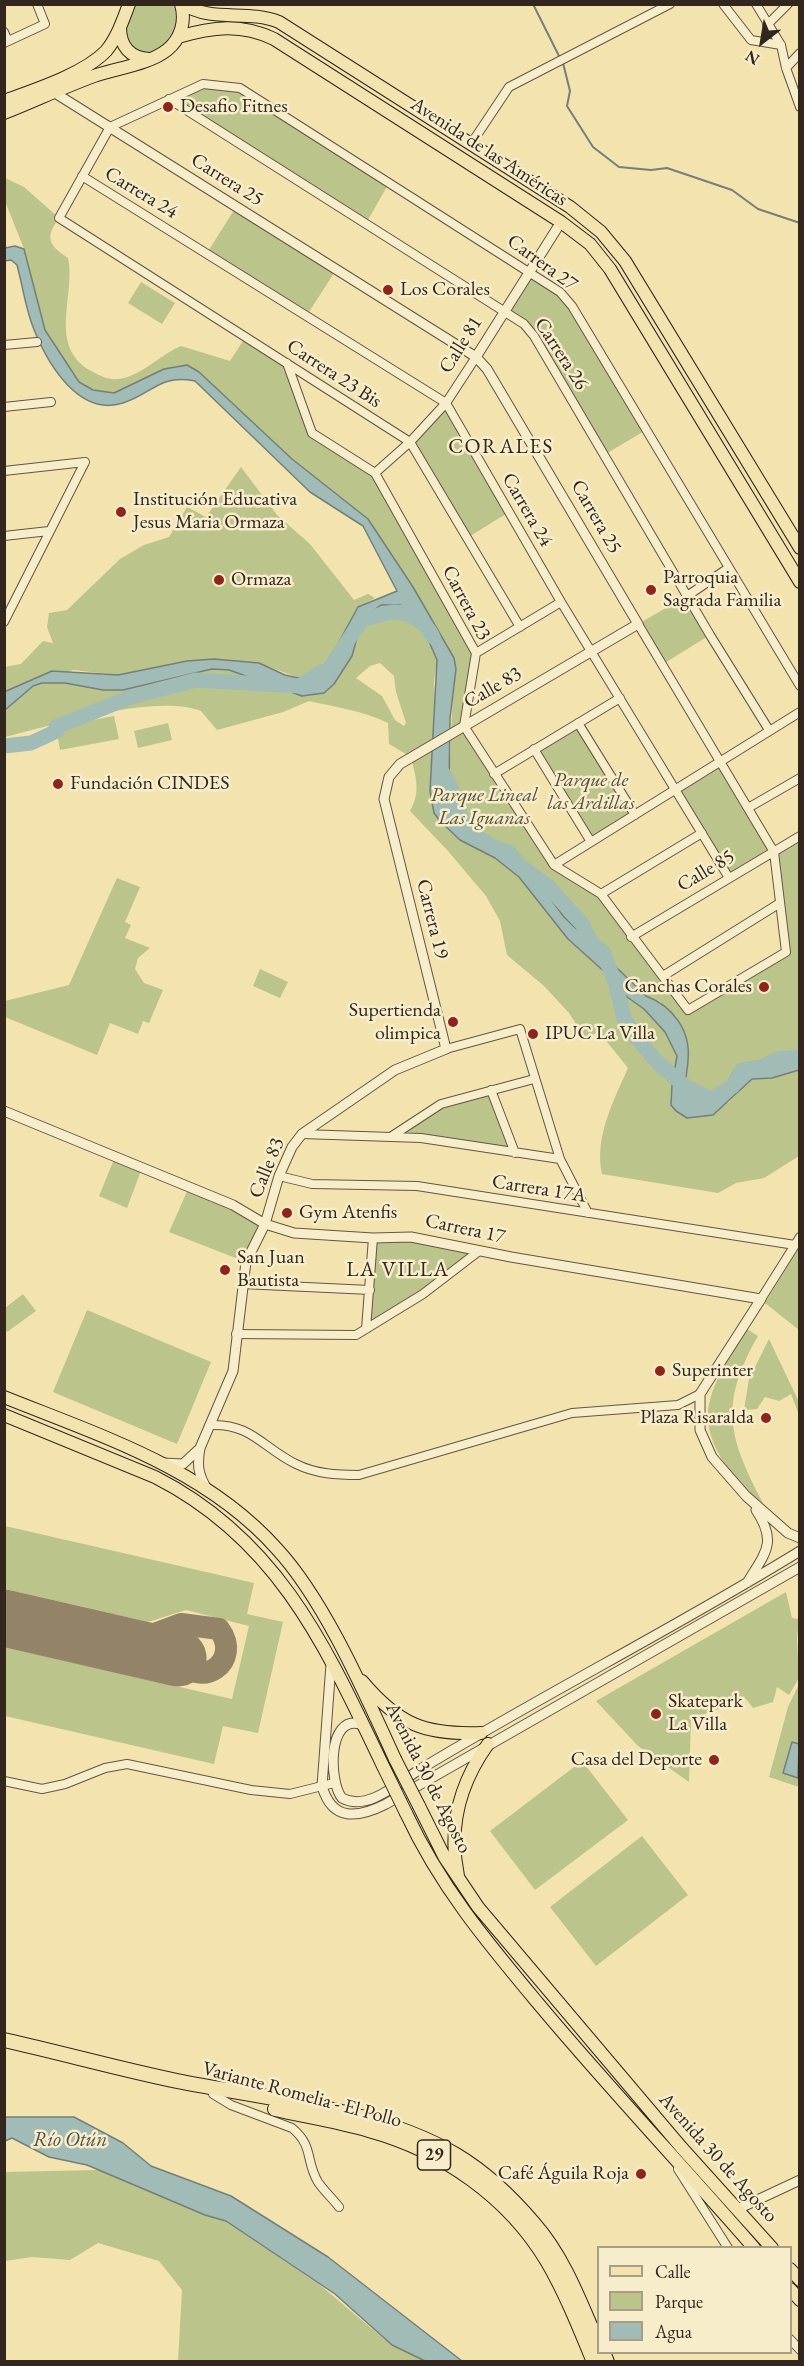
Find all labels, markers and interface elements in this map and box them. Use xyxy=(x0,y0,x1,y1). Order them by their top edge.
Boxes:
north arrow xyxy=(732,12,792,72)
text: N xyxy=(742,46,763,70)
street label: Avenida de las Américas xyxy=(406,92,572,212)
place label: Desafio Fitnes xyxy=(180,95,288,119)
marker: Desafio Fitnes xyxy=(161,100,175,114)
street label: Carrera 25 xyxy=(186,148,268,212)
street label: Carrera 24 xyxy=(100,162,182,224)
street label: Carrera 27 xyxy=(502,229,582,297)
place label: Los Corales xyxy=(400,278,490,302)
marker: Los Corales xyxy=(381,283,395,297)
street label: Calle 81 xyxy=(434,312,488,378)
street label: Carrera 26 xyxy=(529,313,593,395)
street label: Carrera 23 Bis xyxy=(282,334,386,414)
district label: CORALES xyxy=(448,434,554,460)
street label: Carrera 24 xyxy=(496,469,558,551)
street label: Carrera 25 xyxy=(565,476,627,558)
place label: Institución Educativa Jesus Maria Ormaza xyxy=(133,488,297,535)
marker: Institución Educativa Jesus Maria Ormaza xyxy=(114,505,128,519)
street label: Carrera 23 xyxy=(436,562,496,644)
place label: Parroquia Sagrada Familia xyxy=(663,566,781,613)
place label: Ormaza xyxy=(231,568,292,592)
marker: Ormaza xyxy=(212,573,226,587)
marker: Parroquia Sagrada Familia xyxy=(644,583,658,597)
street label: Calle 83 xyxy=(460,662,526,714)
park label: Parque de las Ardillas xyxy=(547,769,635,816)
place label: Fundación CINDES xyxy=(70,772,229,796)
marker: Fundación CINDES xyxy=(51,777,65,791)
park label: Parque Lineal Las Iguanas xyxy=(430,784,538,831)
street label: Calle 85 xyxy=(673,845,739,897)
street label: Carrera 19 xyxy=(411,877,453,961)
place label: Canchas Corales xyxy=(625,975,752,999)
marker: Canchas Corales xyxy=(757,980,771,994)
place label: Supertienda olimpica xyxy=(349,999,441,1046)
marker: Supertienda olimpica xyxy=(446,1015,460,1029)
place label: IPUC La Villa xyxy=(545,1022,655,1046)
marker: IPUC La Villa xyxy=(526,1027,540,1041)
street label: Calle 83 xyxy=(244,1134,290,1202)
street label: Carrera 17A xyxy=(490,1170,588,1208)
place label: Gym Atenfis xyxy=(299,1201,397,1225)
marker: Gym Atenfis xyxy=(280,1206,294,1220)
street label: Carrera 17 xyxy=(423,1209,507,1249)
place label: San Juan Bautista xyxy=(237,1246,305,1293)
district label: LA VILLA xyxy=(346,1257,450,1283)
marker: San Juan Bautista xyxy=(218,1263,232,1277)
place label: Superinter xyxy=(672,1359,753,1383)
marker: Superinter xyxy=(653,1364,667,1378)
place label: Plaza Risaralda xyxy=(640,1406,754,1430)
marker: Plaza Risaralda xyxy=(759,1411,773,1425)
place label: Skatepark La Villa xyxy=(668,1690,743,1737)
street label: Avenida 30 de Agosto xyxy=(380,1698,476,1858)
marker: Skatepark La Villa xyxy=(649,1707,663,1721)
place label: Casa del Deporte xyxy=(571,1748,702,1772)
marker: Casa del Deporte xyxy=(707,1753,721,1767)
street label: Variante Romelia - El Pollo xyxy=(200,2057,404,2133)
street label: Avenida 30 de Agosto xyxy=(653,2088,783,2228)
water label: Río Otún xyxy=(33,2127,107,2153)
road number: 29 xyxy=(418,2140,450,2170)
place label: Café Águila Roja xyxy=(498,2162,629,2186)
marker: Café Águila Roja xyxy=(634,2167,648,2181)
legend xyxy=(597,2246,792,2354)
text: Calle xyxy=(655,2260,691,2283)
text: Parque xyxy=(655,2290,703,2313)
text: Agua xyxy=(655,2320,692,2343)

